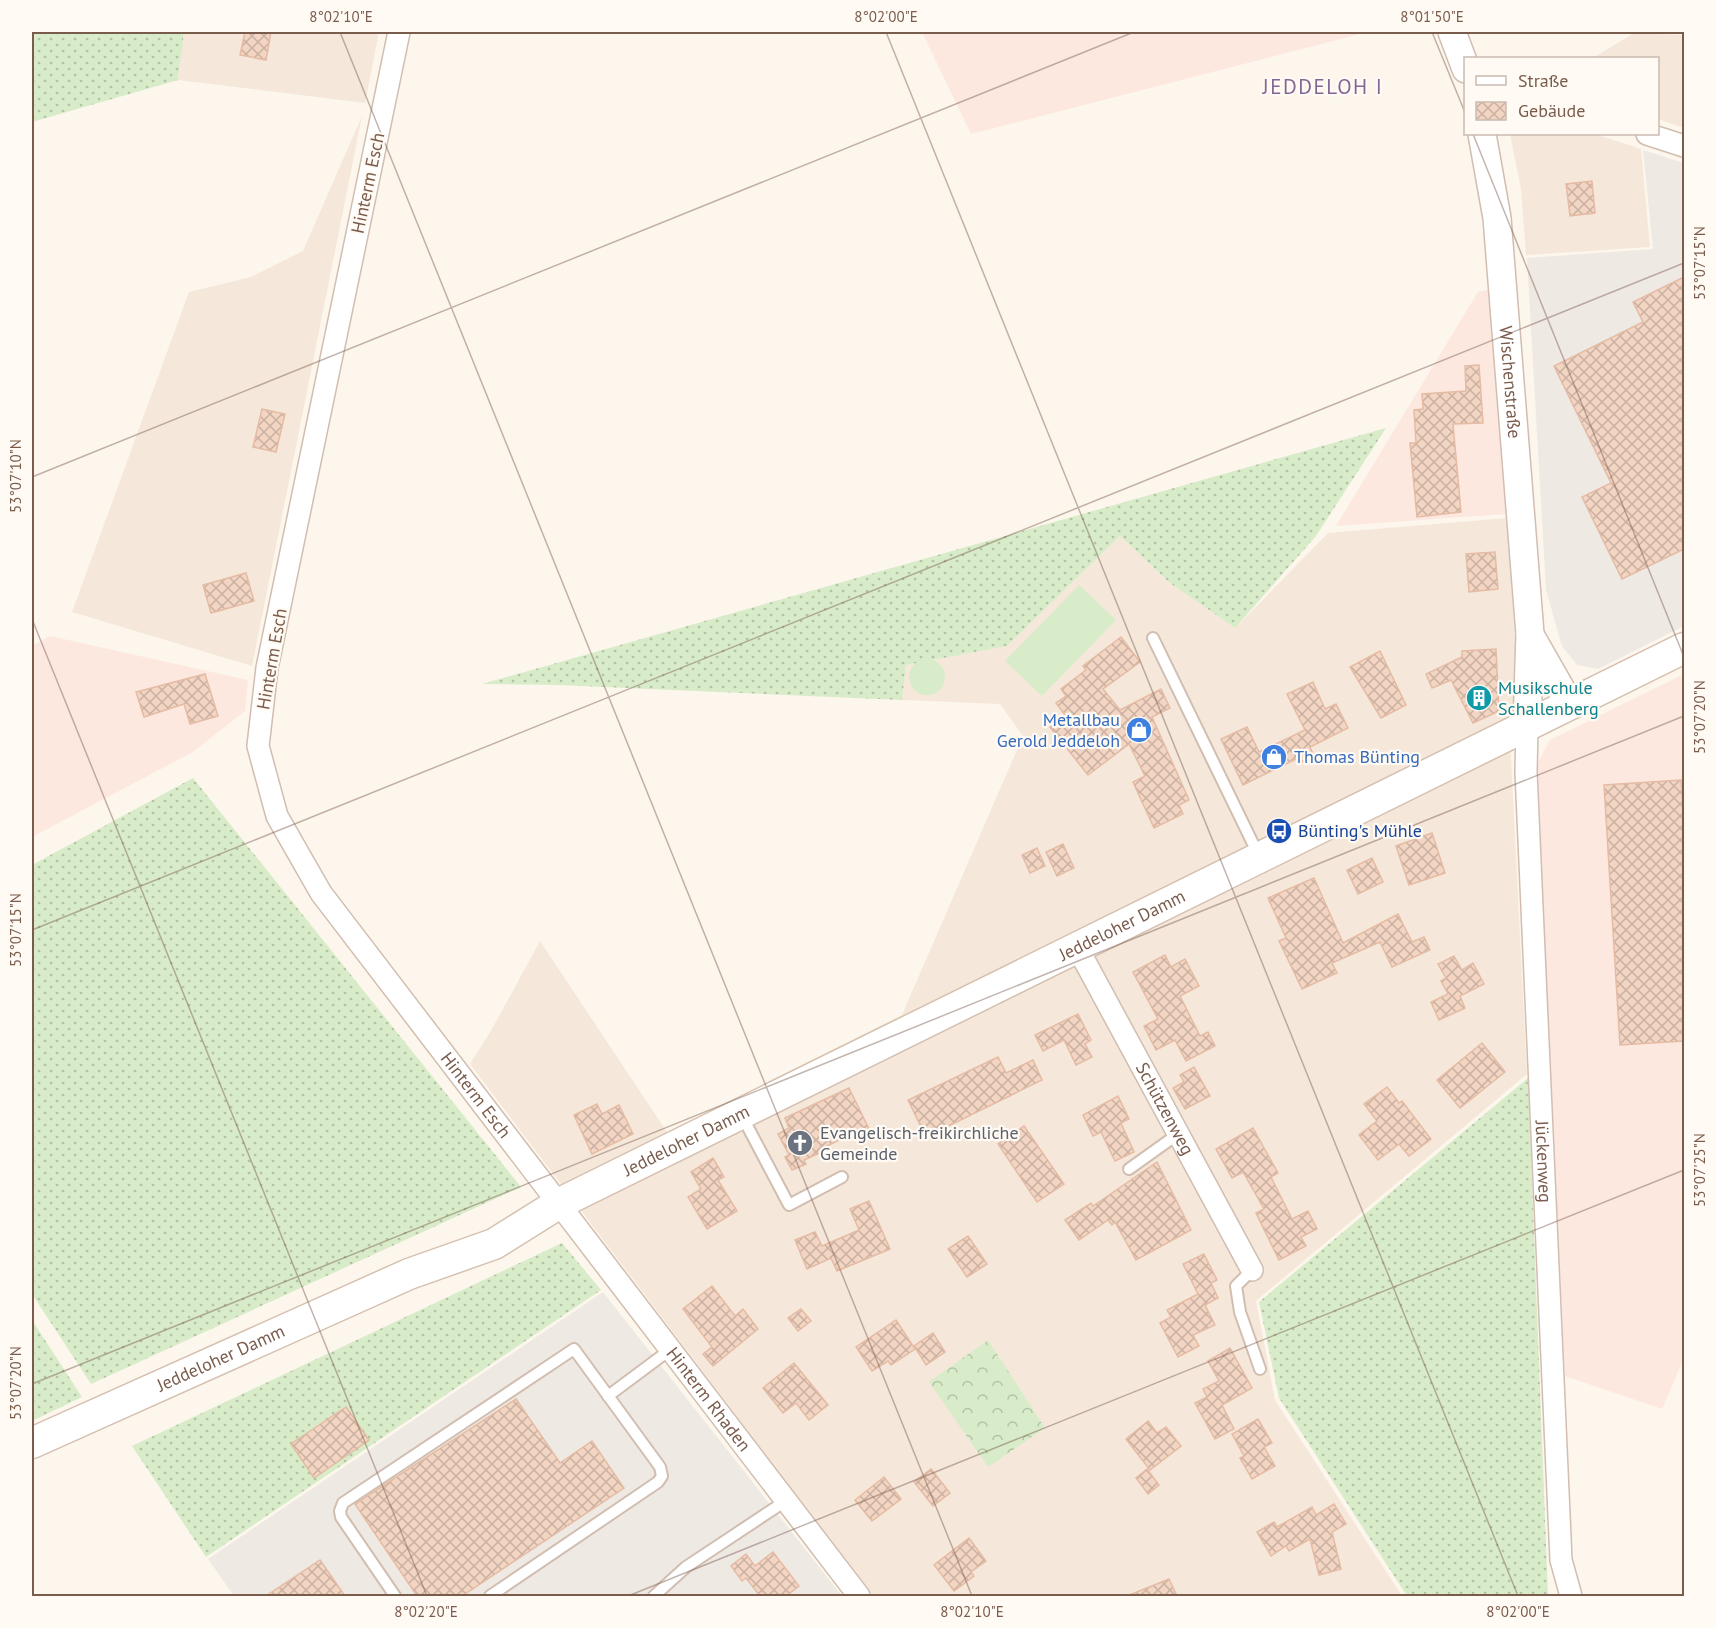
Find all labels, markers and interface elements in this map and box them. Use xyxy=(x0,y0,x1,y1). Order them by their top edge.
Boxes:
text: 8°02'10"E xyxy=(309,7,373,26)
text: 8°02'00"E xyxy=(854,7,918,26)
text: 8°01'50"E xyxy=(1400,7,1464,26)
legend xyxy=(1464,57,1659,135)
text: Straße xyxy=(1518,69,1569,92)
district label: JEDDELOH I xyxy=(1262,73,1383,100)
text: Gebäude xyxy=(1518,99,1585,122)
street label: Hinterm Esch xyxy=(346,130,389,235)
text: 53°07'15"N xyxy=(1690,226,1709,300)
street label: Wischenstraße xyxy=(1495,325,1526,439)
text: 53°07'10"N xyxy=(6,439,25,513)
street label: Hinterm Esch xyxy=(251,606,292,711)
place label: Musikschule Schallenberg xyxy=(1498,676,1599,720)
text: 53°07'20"N xyxy=(1690,680,1709,754)
building icon: Musikschule Schallenberg xyxy=(1464,683,1494,713)
place label: Metallbau Gerold Jeddeloh xyxy=(997,708,1120,752)
shop icon: Metallbau Gerold Jeddeloh xyxy=(1124,715,1154,745)
shop icon: Thomas Bünting xyxy=(1259,742,1289,772)
place label: Thomas Bünting xyxy=(1294,745,1420,768)
bus stop icon: Bünting's Mühle xyxy=(1264,816,1294,846)
place label: Bünting's Mühle xyxy=(1298,819,1422,842)
street label: Jeddeloher Damm xyxy=(1054,884,1189,966)
text: 53°07'15"N xyxy=(6,893,25,967)
street label: Hinterm Esch xyxy=(436,1047,517,1143)
street label: Schützenweg xyxy=(1131,1058,1199,1159)
street label: Jeddeloher Damm xyxy=(618,1099,753,1181)
street label: Jückenweg xyxy=(1530,1119,1557,1203)
place label: Evangelisch-freikirchliche Gemeinde xyxy=(820,1121,1019,1165)
church icon: Evangelisch-freikirchliche Gemeinde xyxy=(785,1128,815,1158)
text: 53°07'25"N xyxy=(1690,1133,1709,1207)
street label: Jeddeloher Damm xyxy=(152,1319,288,1397)
street label: Hinterm Rhaden xyxy=(662,1342,756,1456)
text: 53°07'20"N xyxy=(6,1346,25,1420)
text: 8°02'20"E xyxy=(394,1602,458,1621)
text: 8°02'10"E xyxy=(940,1602,1004,1621)
text: 8°02'00"E xyxy=(1486,1602,1550,1621)

